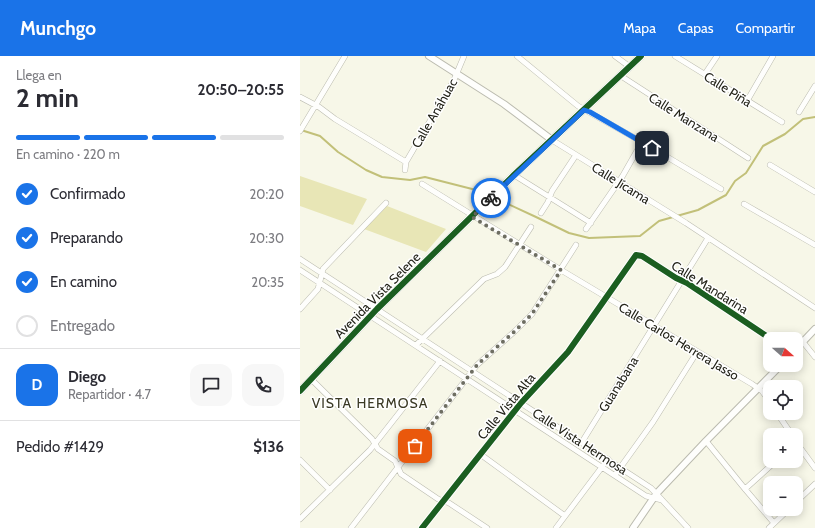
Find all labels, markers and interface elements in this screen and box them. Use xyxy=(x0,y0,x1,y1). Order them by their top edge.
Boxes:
text: Munchgo xyxy=(20,17,96,40)
text: Mapa xyxy=(623,19,656,37)
text: Capas xyxy=(678,19,714,37)
text: Compartir xyxy=(736,19,795,37)
text: Llega en xyxy=(16,67,62,83)
street label: Calle Piña xyxy=(701,68,756,110)
street label: Calle Anáhuac xyxy=(408,75,460,151)
text: 20:50–20:55 xyxy=(197,81,284,99)
text: 2 min xyxy=(16,82,79,114)
street label: Calle Manzana xyxy=(646,89,723,145)
pin xyxy=(635,131,669,165)
icon: home xyxy=(641,137,663,159)
text: En camino · 220 m xyxy=(16,146,120,162)
street label: Calle Jícama xyxy=(589,159,654,208)
courier xyxy=(471,178,511,218)
icon: check xyxy=(16,183,38,205)
text: Confirmado xyxy=(50,185,125,203)
text: 20:20 xyxy=(250,186,284,202)
icon: bike xyxy=(480,187,502,209)
icon: check xyxy=(16,227,38,249)
text: Preparando xyxy=(50,229,123,247)
text: 20:30 xyxy=(249,230,284,246)
street label: Avenida Vista Selene xyxy=(331,248,424,341)
street label: Calle Mandarina xyxy=(669,257,752,317)
icon: check xyxy=(16,271,38,293)
text: En camino xyxy=(50,273,117,291)
text: 20:35 xyxy=(251,274,284,290)
street label: Calle Carlos Herrera Jasso xyxy=(616,299,742,383)
text: Entregado xyxy=(50,317,115,335)
north arrow xyxy=(763,332,803,372)
map controls xyxy=(763,332,803,516)
street label: Guanabana xyxy=(595,353,642,415)
button: chat xyxy=(190,364,232,406)
button: phone xyxy=(242,364,284,406)
text: Diego xyxy=(68,368,106,386)
street label: Calle Vista Alta xyxy=(474,369,539,442)
text: D xyxy=(32,376,42,394)
button: locate xyxy=(763,380,803,420)
text: Repartidor · 4.7 xyxy=(68,386,151,402)
district label: VISTA HERMOSA xyxy=(312,394,428,412)
street label: Calle Vista Hermosa xyxy=(530,404,631,478)
button: + xyxy=(763,428,803,468)
pin xyxy=(398,429,432,463)
icon: bag xyxy=(404,435,426,457)
text: Pedido #1429 xyxy=(16,438,104,456)
text: $136 xyxy=(253,438,284,456)
button: − xyxy=(763,476,803,516)

